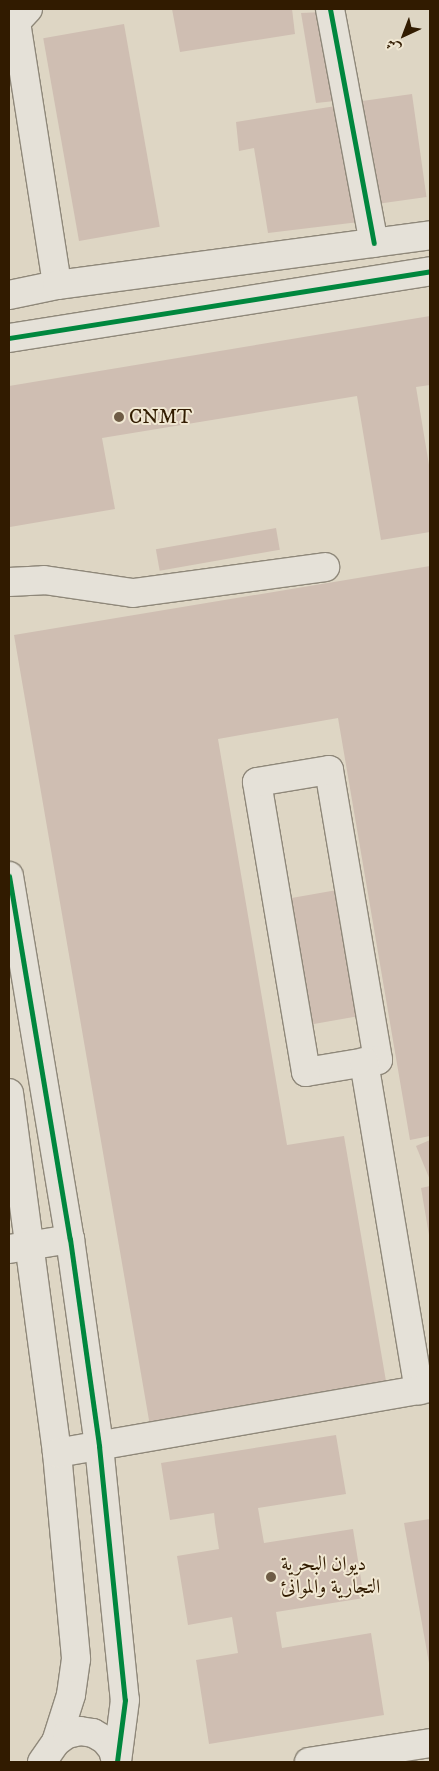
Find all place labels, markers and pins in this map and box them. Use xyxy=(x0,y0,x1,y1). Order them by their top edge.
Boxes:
place label: CNMT xyxy=(129,405,192,429)
marker: CNMT xyxy=(113,411,125,423)
place label: ديوان البحرية التجارية والموانئ xyxy=(281,1553,380,1600)
marker: ديوان البحرية التجارية والموانئ xyxy=(265,1571,277,1583)

